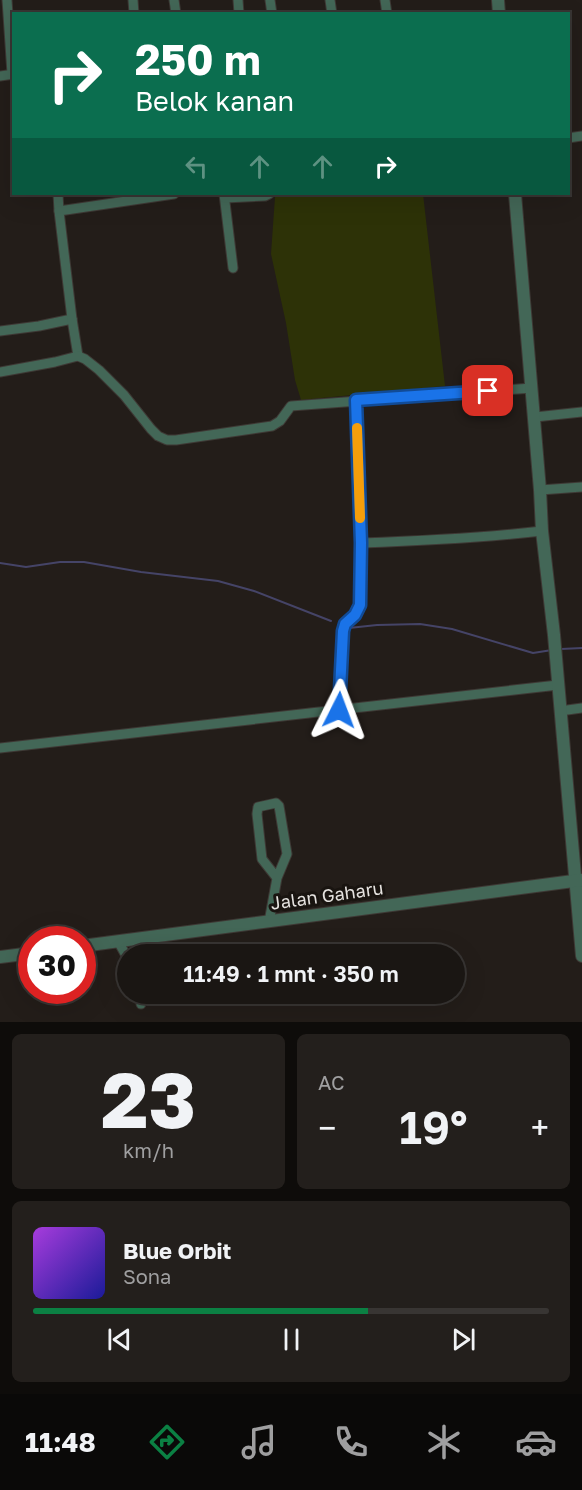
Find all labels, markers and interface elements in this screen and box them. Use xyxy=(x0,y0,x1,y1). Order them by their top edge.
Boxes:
text: 250 m xyxy=(135,34,261,84)
icon: right xyxy=(36,36,114,114)
text: Belok kanan xyxy=(135,85,294,117)
icon: left xyxy=(180,150,213,183)
icon: ahead xyxy=(243,150,276,183)
icon: ahead xyxy=(306,150,339,183)
icon: right xyxy=(369,150,402,183)
pin xyxy=(462,365,513,416)
icon: arrive xyxy=(471,374,504,407)
position arrow xyxy=(307,678,371,742)
street label: Jalan Gaharu xyxy=(269,876,385,914)
speed limit sign: 30 xyxy=(18,926,96,1004)
text: 11:49 · 1 mnt · 350 m xyxy=(183,960,399,987)
text: 23 xyxy=(101,1052,196,1145)
text: AC xyxy=(318,1070,345,1094)
text: 19° xyxy=(399,1100,468,1154)
text: − xyxy=(318,1108,336,1147)
text: + xyxy=(531,1108,549,1147)
text: km/h xyxy=(123,1138,174,1162)
text: Blue Orbit xyxy=(123,1237,231,1264)
text: Sona xyxy=(123,1264,171,1288)
icon: previous xyxy=(103,1323,136,1356)
icon: pause xyxy=(275,1323,308,1356)
icon: next xyxy=(447,1323,480,1356)
icon: directions xyxy=(146,1421,188,1463)
icon: music xyxy=(238,1421,280,1463)
icon: phone xyxy=(330,1421,372,1463)
icon: climate xyxy=(423,1421,465,1463)
icon: car xyxy=(515,1421,557,1463)
text: 11:48 xyxy=(25,1426,96,1458)

